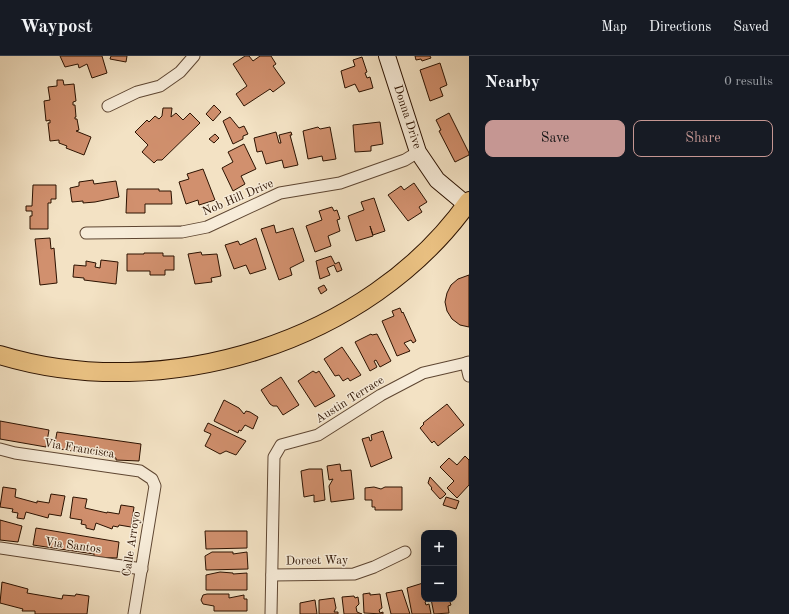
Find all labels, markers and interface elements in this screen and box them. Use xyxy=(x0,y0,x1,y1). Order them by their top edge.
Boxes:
text: Waypost xyxy=(20,18,93,37)
text: Map xyxy=(601,20,627,34)
text: Directions xyxy=(649,20,711,34)
text: Saved xyxy=(733,20,769,34)
text: Nearby xyxy=(485,74,540,91)
text: 0 results xyxy=(724,75,773,88)
street label: Donna Drive xyxy=(391,84,423,151)
button: Save xyxy=(485,120,625,157)
button: Share xyxy=(633,120,773,157)
street label: Nob Hill Drive xyxy=(201,177,276,218)
street label: Austin Terrace xyxy=(314,374,387,426)
street label: Via Francisca xyxy=(43,437,115,461)
street label: Calle Arroyo xyxy=(121,510,143,578)
map controls xyxy=(421,530,457,602)
button: + xyxy=(421,530,457,566)
street label: Via Santos xyxy=(44,536,102,556)
street label: Doreet Way xyxy=(286,554,349,568)
button: − xyxy=(421,566,457,602)

